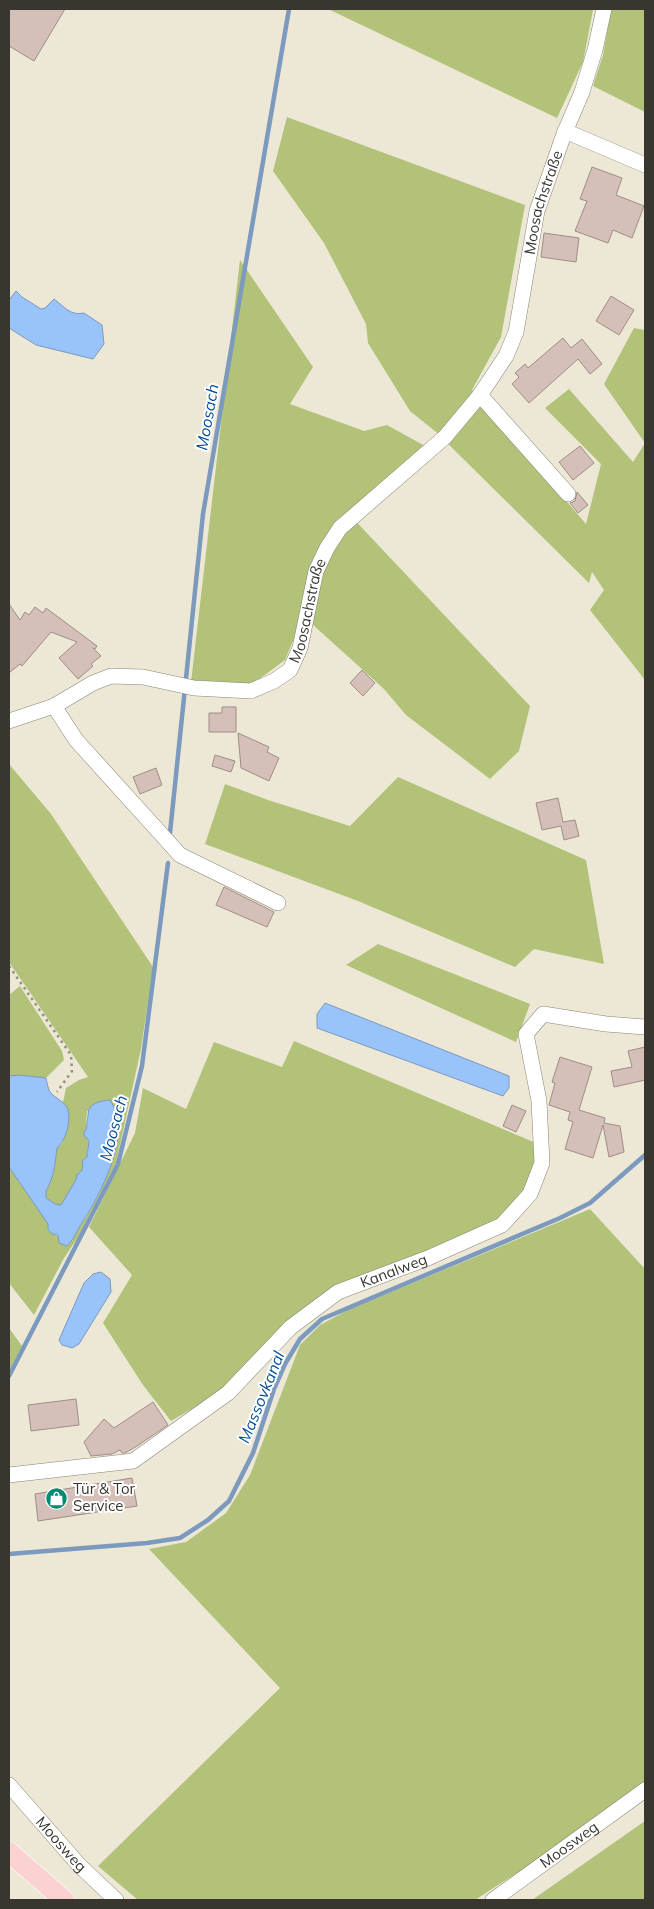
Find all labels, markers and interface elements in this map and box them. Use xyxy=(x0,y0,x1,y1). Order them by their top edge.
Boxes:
street label: Moosachstraße xyxy=(520,148,566,256)
water label: Moosach xyxy=(191,382,223,452)
street label: Moosachstraße xyxy=(284,555,330,666)
water label: Moosach xyxy=(95,1093,131,1163)
street label: Kanalweg xyxy=(357,1249,430,1292)
water label: Massovkanal xyxy=(234,1348,289,1446)
place label: Tür & Tor Service xyxy=(73,1479,135,1515)
shop icon: Tür & Tor Service xyxy=(45,1486,69,1510)
street label: Moosweg xyxy=(32,1812,91,1876)
street label: Moosweg xyxy=(536,1817,602,1872)

